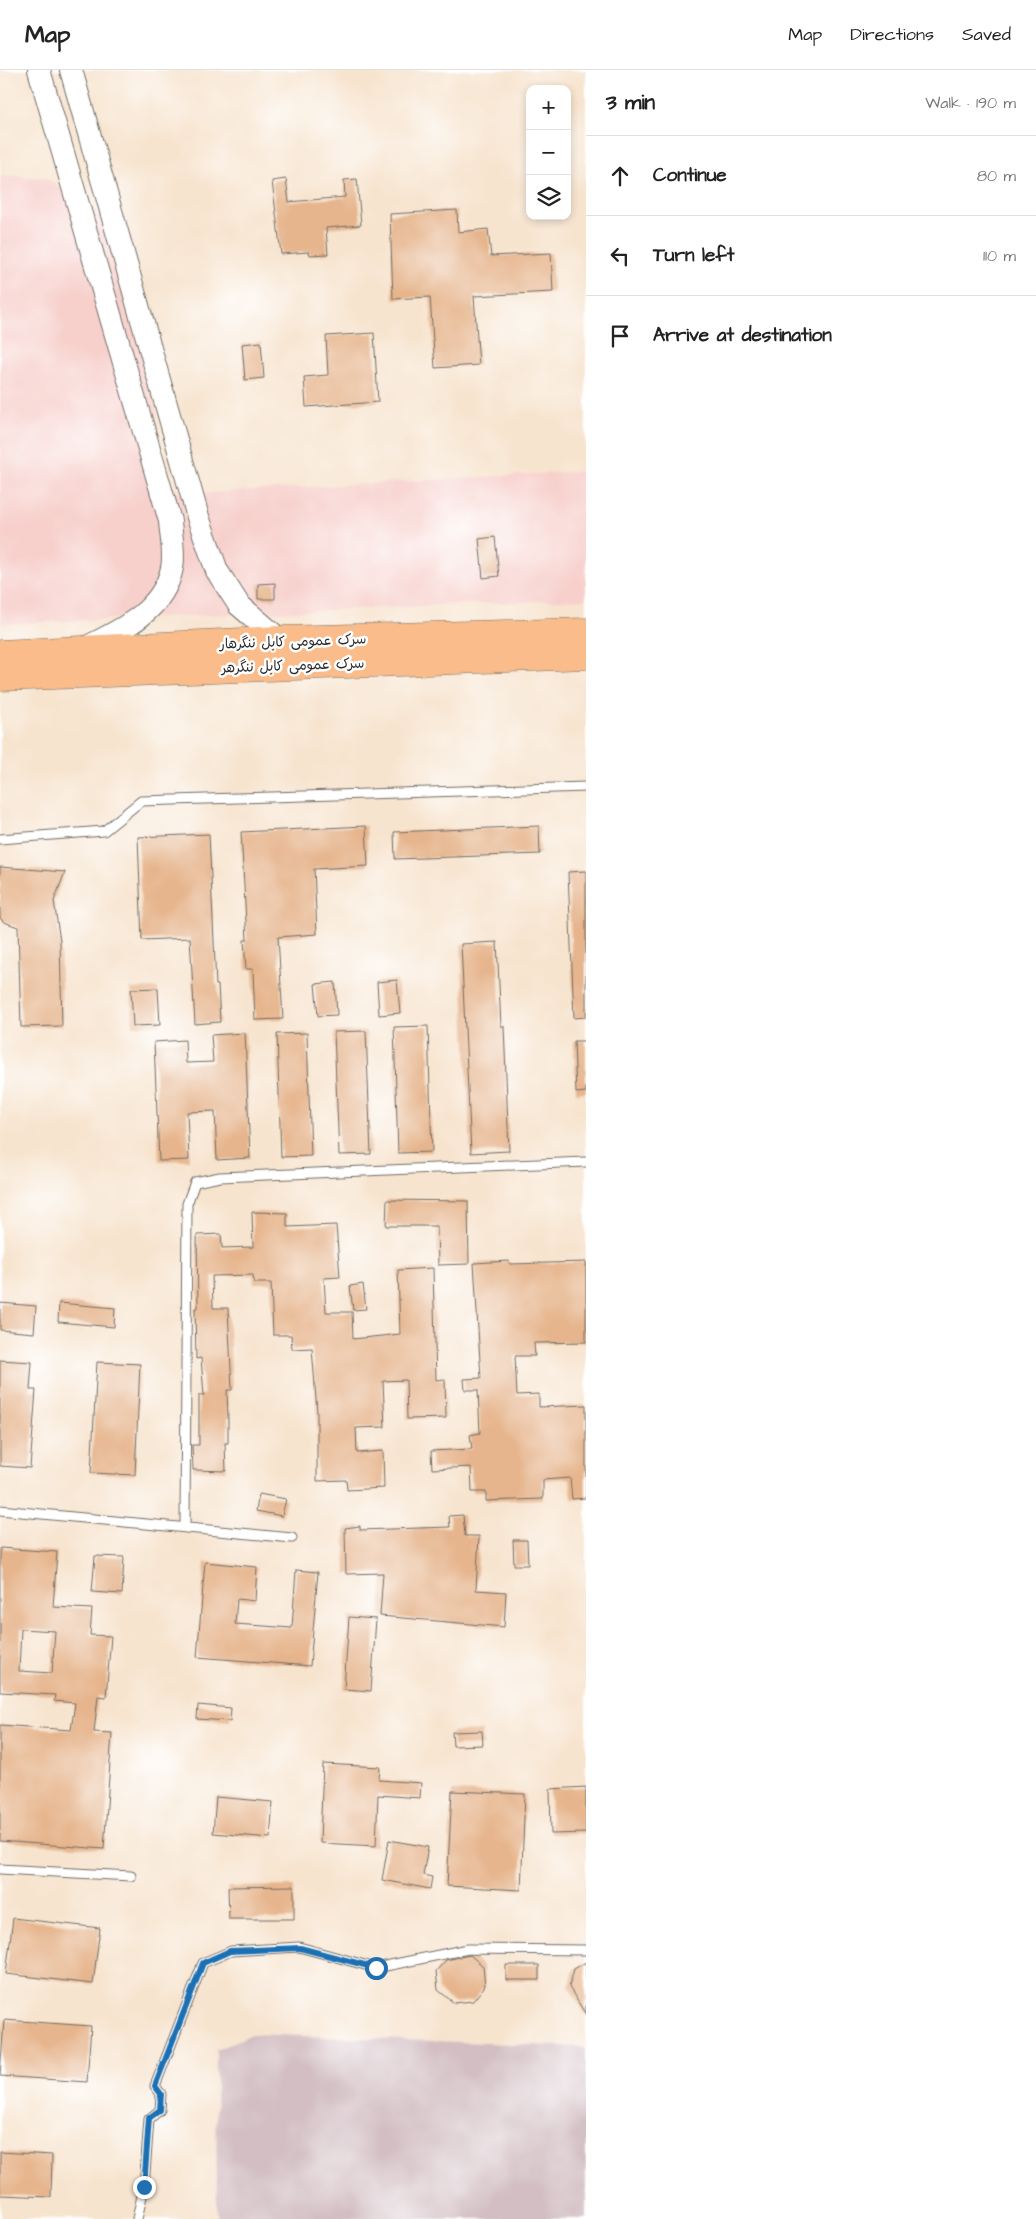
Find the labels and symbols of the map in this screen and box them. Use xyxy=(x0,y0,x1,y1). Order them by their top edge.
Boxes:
street label: سرک عمومی کابل ننگرهار xyxy=(218,629,367,655)
street label: سرک عمومی کابل ننگرهر xyxy=(220,654,365,679)
route start xyxy=(365,1957,388,1980)
route end xyxy=(133,2176,156,2199)

